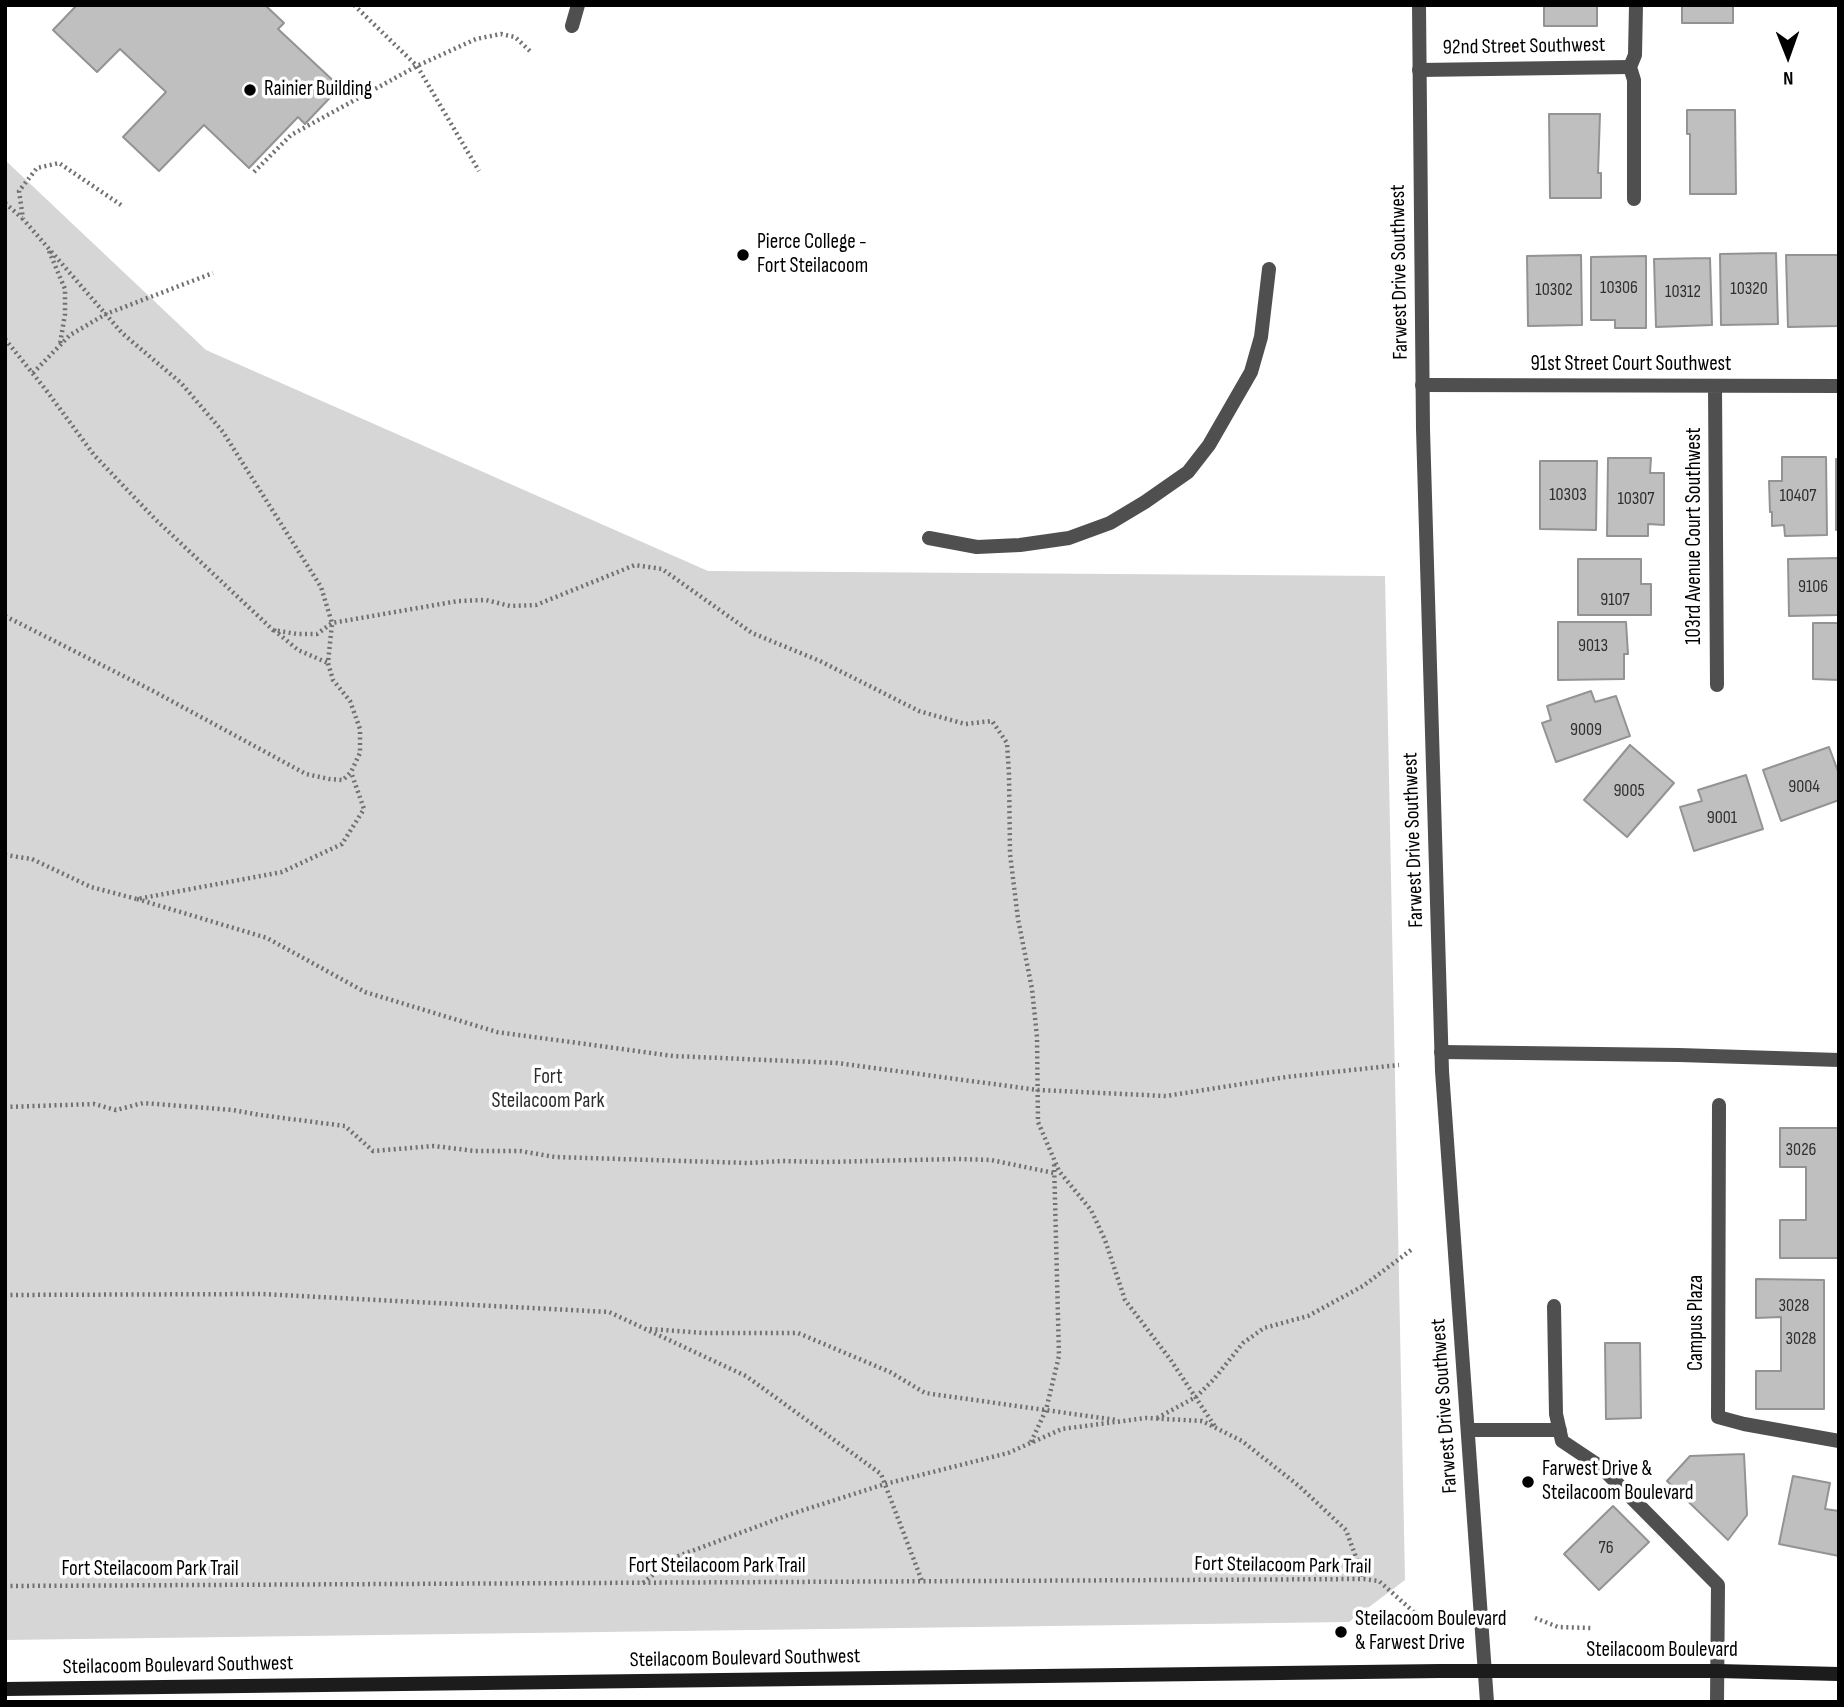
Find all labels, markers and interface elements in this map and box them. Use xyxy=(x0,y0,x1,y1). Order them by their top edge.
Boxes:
north arrow xyxy=(1753,21,1823,91)
street label: 92nd Street Southwest xyxy=(1442,33,1606,61)
text: N xyxy=(1783,66,1794,89)
place label: Rainier Building xyxy=(264,77,372,103)
marker: Rainier Building xyxy=(242,82,258,98)
street label: Farwest Drive Southwest xyxy=(1386,184,1414,360)
place label: Pierce College - Fort Steilacoom xyxy=(757,230,868,280)
marker: Pierce College - Fort Steilacoom xyxy=(735,247,751,263)
house number: 10306 xyxy=(1600,277,1638,299)
house number: 10320 xyxy=(1730,278,1768,300)
house number: 10302 xyxy=(1535,279,1573,301)
house number: 10312 xyxy=(1665,281,1701,303)
street label: 91st Street Court Southwest xyxy=(1530,352,1732,378)
street label: 103rd Avenue Court Southwest xyxy=(1682,427,1708,645)
house number: 10303 xyxy=(1549,484,1587,506)
house number: 10407 xyxy=(1779,485,1817,507)
house number: 10307 xyxy=(1617,488,1655,510)
house number: 9106 xyxy=(1798,576,1828,598)
house number: 9107 xyxy=(1600,589,1630,611)
house number: 9013 xyxy=(1578,635,1608,657)
house number: 9009 xyxy=(1570,719,1602,741)
street label: Farwest Drive Southwest xyxy=(1398,752,1430,928)
house number: 9004 xyxy=(1788,776,1820,798)
house number: 9005 xyxy=(1613,780,1645,802)
house number: 9001 xyxy=(1707,807,1737,829)
park label: Fort Steilacoom Park xyxy=(492,1065,604,1115)
house number: 3026 xyxy=(1786,1139,1816,1161)
street label: Campus Plaza xyxy=(1684,1275,1710,1371)
house number: 3028 xyxy=(1779,1295,1809,1317)
street label: Farwest Drive Southwest xyxy=(1426,1318,1464,1494)
house number: 3028 xyxy=(1786,1328,1816,1350)
place label: Farwest Drive & Steilacoom Boulevard xyxy=(1542,1457,1694,1507)
marker: Farwest Drive & Steilacoom Boulevard xyxy=(1520,1474,1536,1490)
house number: 76 xyxy=(1598,1537,1614,1559)
street label: Fort Steilacoom Park Trail xyxy=(1194,1552,1372,1580)
street label: Fort Steilacoom Park Trail xyxy=(628,1554,806,1580)
street label: Fort Steilacoom Park Trail xyxy=(61,1557,239,1583)
place label: Steilacoom Boulevard & Farwest Drive xyxy=(1355,1607,1507,1657)
marker: Steilacoom Boulevard & Farwest Drive xyxy=(1333,1624,1349,1640)
street label: Steilacoom Boulevard xyxy=(1586,1638,1738,1664)
street label: Steilacoom Boulevard Southwest xyxy=(629,1644,861,1674)
street label: Steilacoom Boulevard Southwest xyxy=(62,1651,294,1681)

